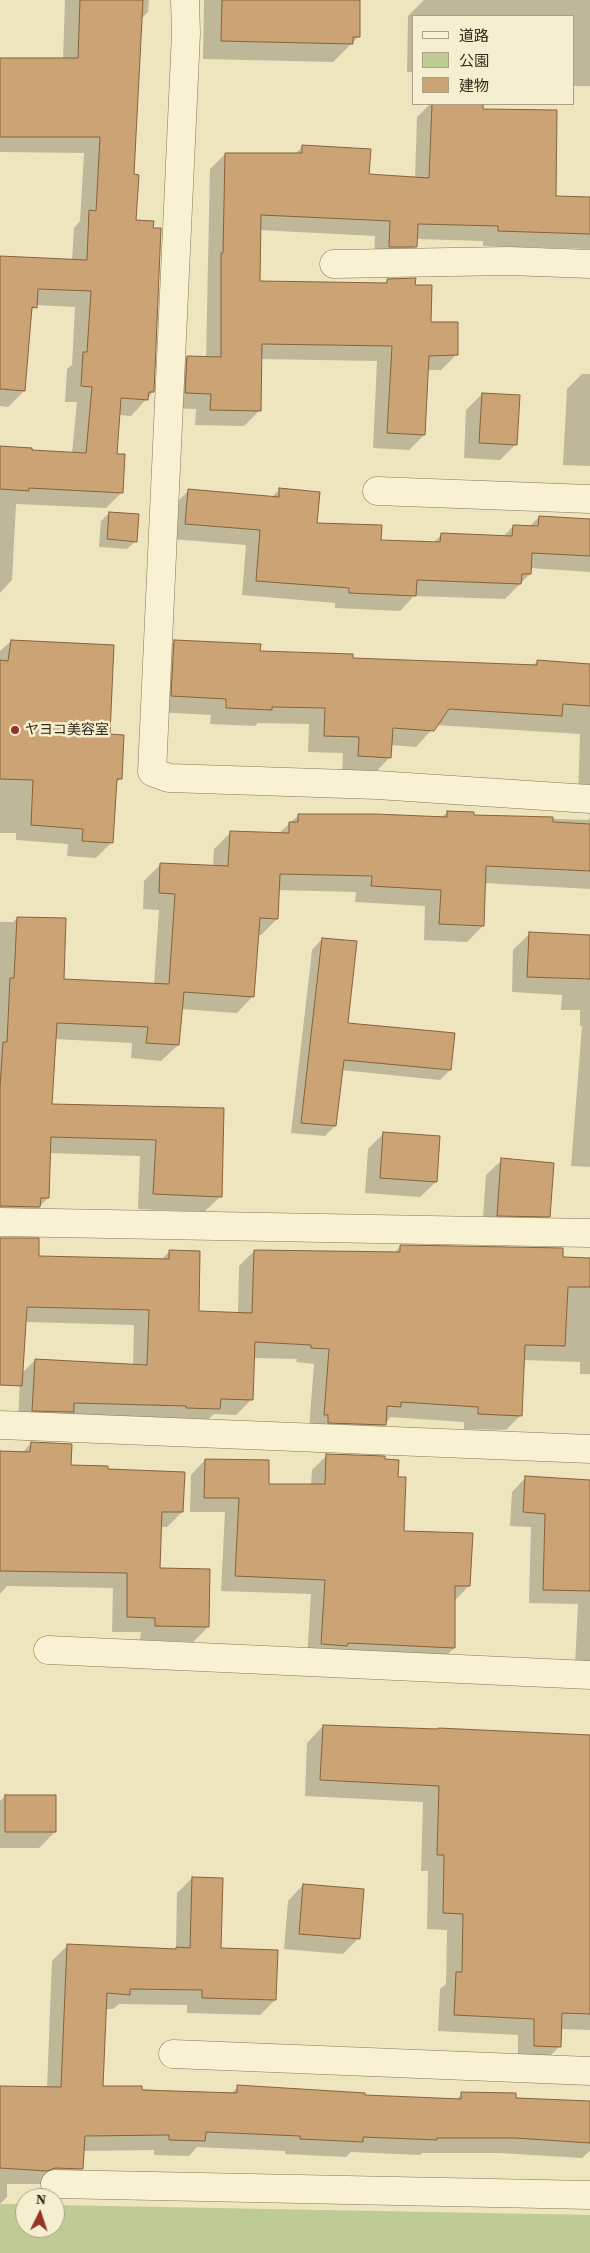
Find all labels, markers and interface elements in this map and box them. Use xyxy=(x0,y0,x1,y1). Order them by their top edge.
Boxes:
legend xyxy=(412,15,575,105)
text: 道路 xyxy=(459,25,489,46)
text: 公園 xyxy=(459,50,489,71)
text: 建物 xyxy=(459,75,489,96)
place label: ヤヨコ美容室 xyxy=(25,722,109,738)
marker: ヤヨコ美容室 xyxy=(9,724,21,736)
north arrow xyxy=(15,2188,65,2238)
text: N xyxy=(35,2189,47,2209)

